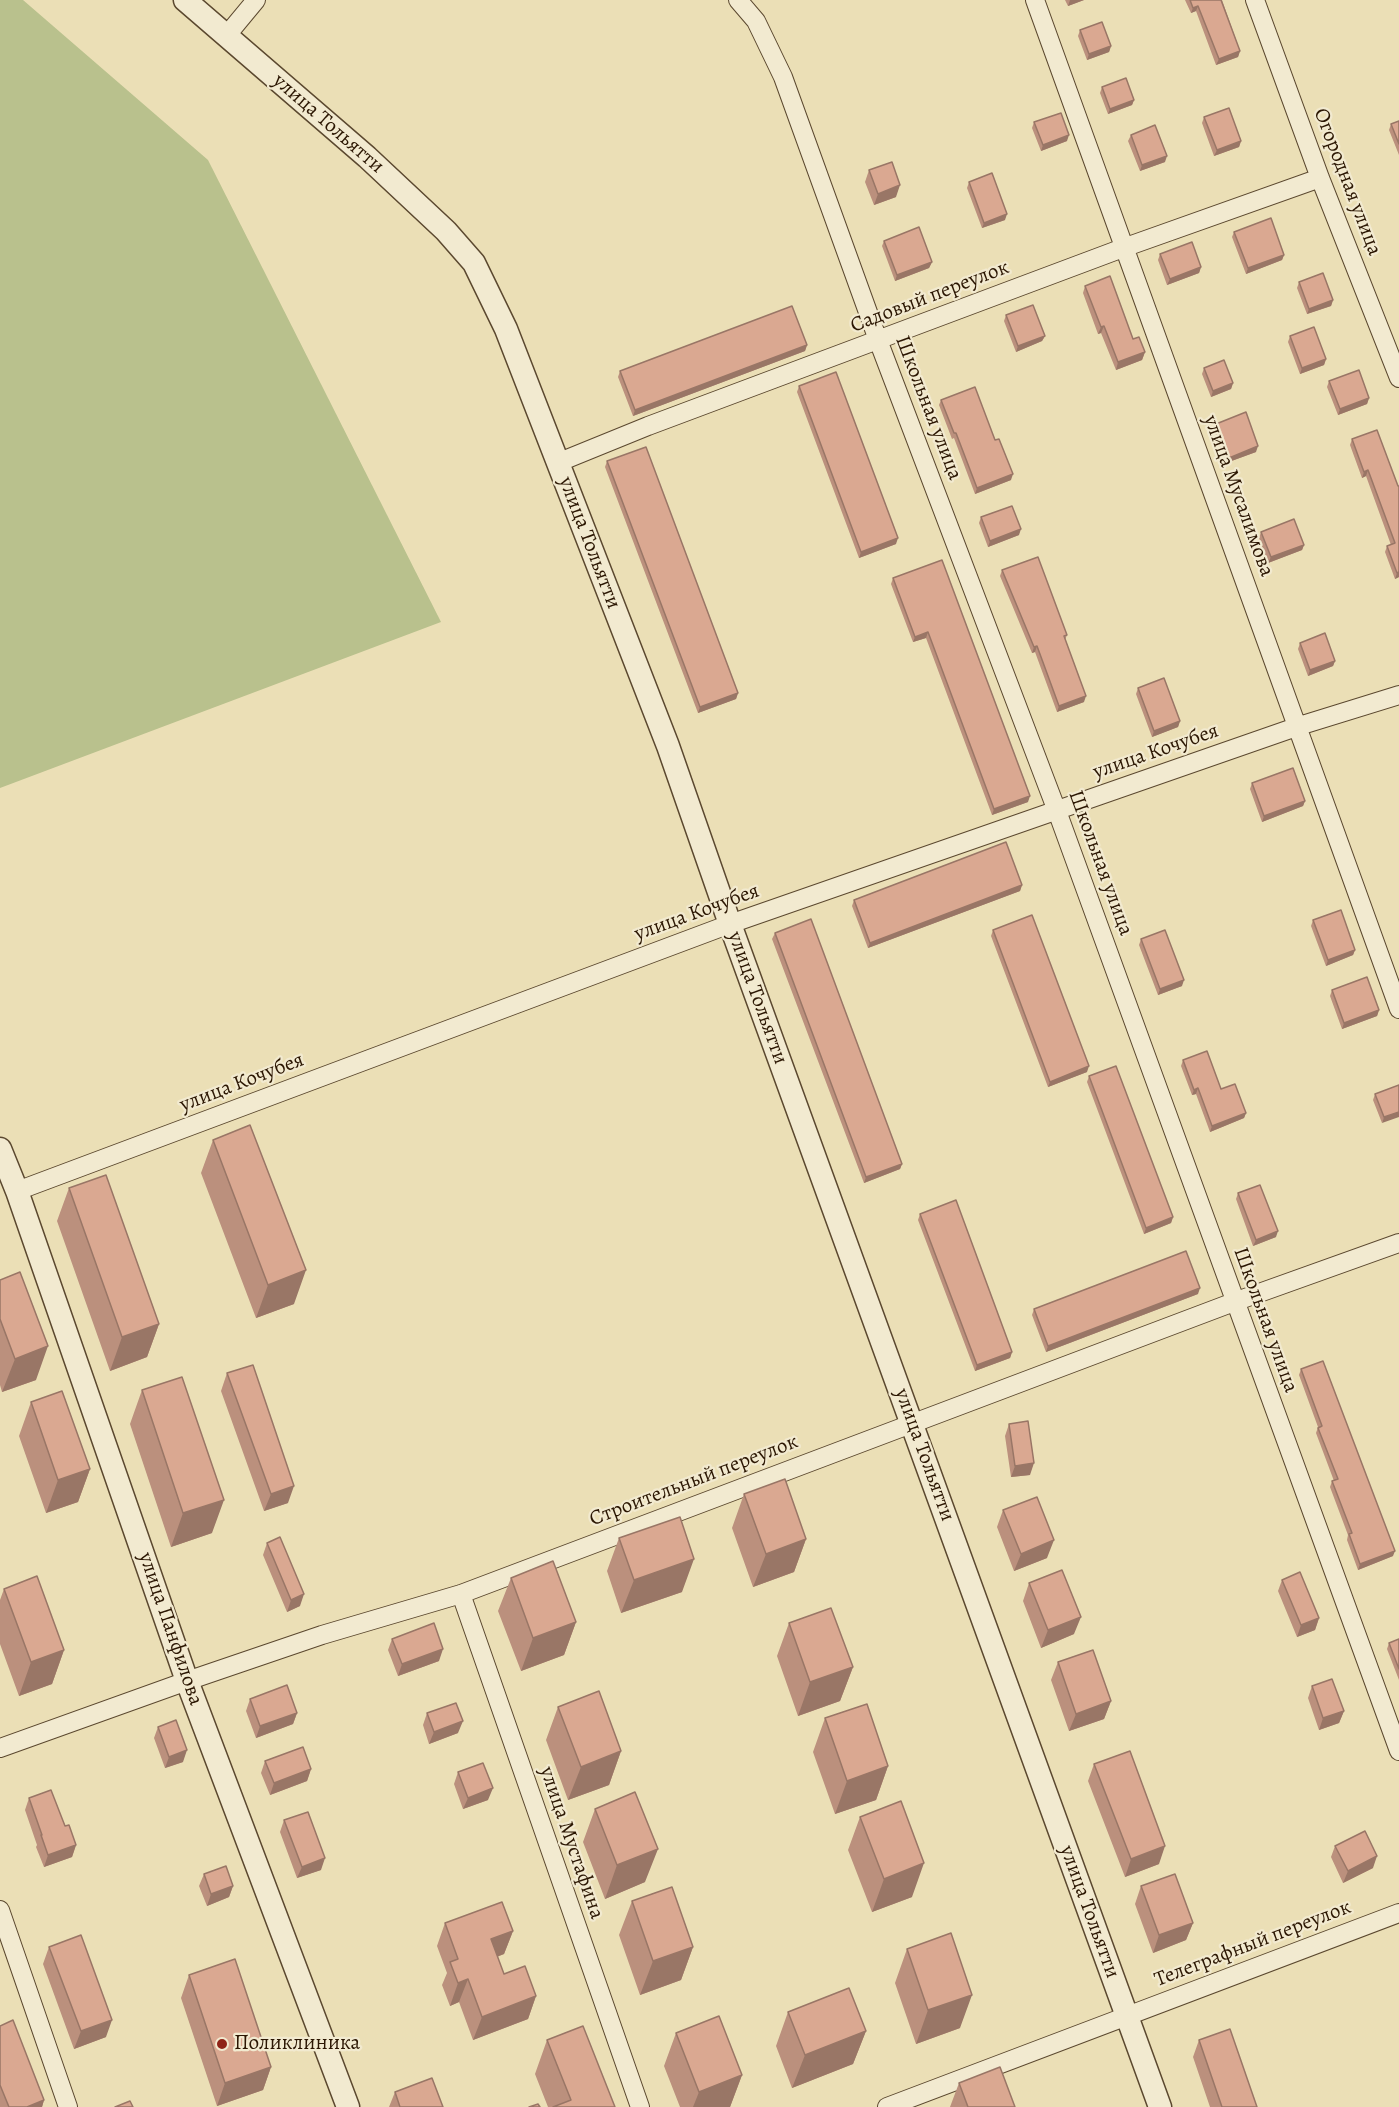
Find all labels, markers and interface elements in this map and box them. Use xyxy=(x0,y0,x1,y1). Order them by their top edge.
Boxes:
street label: улица Тольятти xyxy=(267,69,389,179)
street label: Огородная улица xyxy=(1307,105,1387,259)
street label: Садовый переулок xyxy=(847,255,1013,339)
street label: Школьная улица xyxy=(889,332,967,484)
street label: улица Мусалимова xyxy=(1197,412,1279,580)
street label: улица Тольятти xyxy=(552,473,626,613)
street label: улица Кочубея xyxy=(1090,719,1222,785)
street label: Школьная улица xyxy=(1062,787,1138,939)
street label: улица Кочубея xyxy=(631,879,763,947)
street label: улица Тольятти xyxy=(721,928,793,1068)
street label: улица Кочубея xyxy=(176,1048,308,1118)
street label: Школьная улица xyxy=(1227,1244,1303,1396)
street label: улица Тольятти xyxy=(888,1385,960,1525)
street label: Строительный переулок xyxy=(586,1430,802,1532)
street label: улица Панфилова xyxy=(132,1549,208,1709)
street label: улица Мустафина xyxy=(533,1764,609,1922)
street label: улица Тольятти xyxy=(1053,1842,1125,1982)
street label: Телеграфный переулок xyxy=(1151,1895,1355,1993)
place label: Поликлиника xyxy=(234,2031,360,2057)
marker: Поликлиника xyxy=(215,2037,229,2051)

